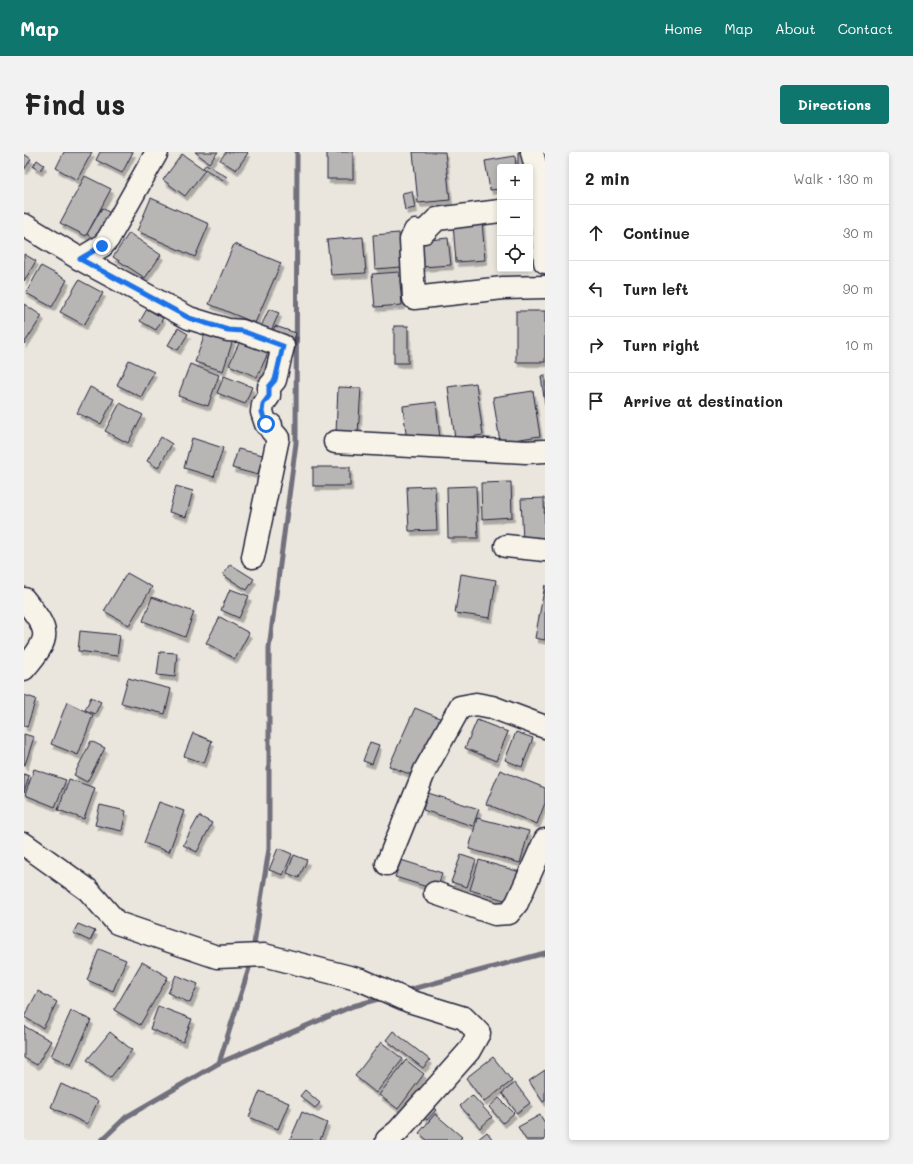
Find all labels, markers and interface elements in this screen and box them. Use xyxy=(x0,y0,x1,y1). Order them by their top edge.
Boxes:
text: Map xyxy=(20,16,59,41)
text: Home xyxy=(664,19,702,38)
text: Map xyxy=(724,19,753,38)
text: About xyxy=(775,19,816,38)
text: Contact xyxy=(838,19,893,38)
button: Directions xyxy=(780,85,889,124)
text: Find us xyxy=(24,86,125,122)
map controls xyxy=(497,164,533,272)
button: + xyxy=(497,164,533,200)
text: 2 min xyxy=(585,167,630,189)
text: Walk · 130 m xyxy=(793,170,873,187)
button: − xyxy=(497,200,533,236)
icon: ahead xyxy=(585,222,607,244)
text: Continue xyxy=(623,223,690,243)
text: 30 m xyxy=(843,224,873,241)
button: locate xyxy=(497,236,533,272)
route end xyxy=(93,237,111,255)
icon: left xyxy=(585,278,607,300)
text: Turn left xyxy=(623,279,688,299)
text: 90 m xyxy=(843,280,873,297)
icon: right xyxy=(585,334,607,356)
text: Turn right xyxy=(623,335,700,355)
text: 10 m xyxy=(845,336,873,353)
icon: arrive xyxy=(585,390,607,412)
text: Arrive at destination xyxy=(623,391,783,411)
route start xyxy=(257,415,275,433)

